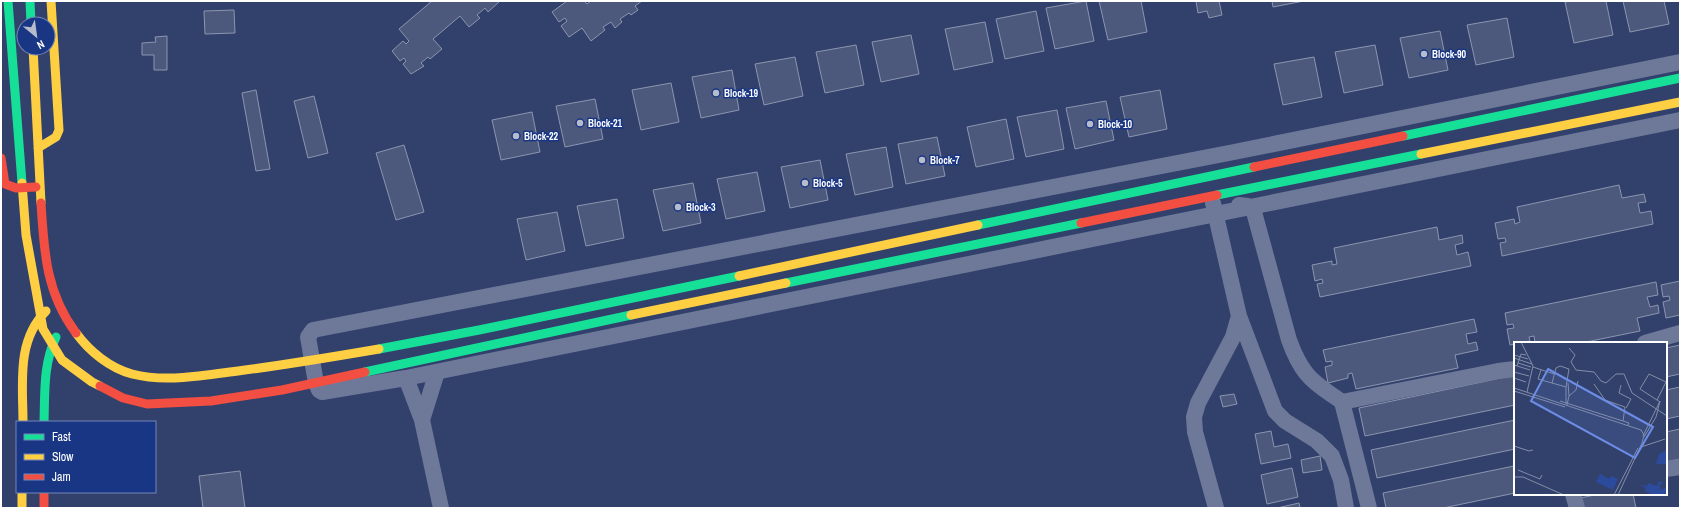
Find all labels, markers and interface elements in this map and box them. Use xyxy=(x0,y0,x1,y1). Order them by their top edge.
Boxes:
north arrow xyxy=(16,16,56,56)
text: N xyxy=(35,37,47,52)
place label: Block-90 xyxy=(1432,48,1467,61)
marker: Block-90 xyxy=(1419,49,1429,59)
place label: Block-19 xyxy=(724,87,759,100)
marker: Block-19 xyxy=(711,88,721,98)
place label: Block-21 xyxy=(588,117,623,130)
marker: Block-21 xyxy=(575,118,585,128)
place label: Block-10 xyxy=(1098,118,1133,131)
marker: Block-10 xyxy=(1085,119,1095,129)
place label: Block-22 xyxy=(524,130,559,143)
marker: Block-22 xyxy=(511,131,521,141)
place label: Block-7 xyxy=(930,154,960,167)
marker: Block-7 xyxy=(917,155,927,165)
place label: Block-5 xyxy=(813,177,843,190)
marker: Block-5 xyxy=(800,178,810,188)
place label: Block-3 xyxy=(686,201,716,214)
marker: Block-3 xyxy=(673,202,683,212)
inset map xyxy=(1514,342,1667,495)
legend xyxy=(16,421,156,493)
text: Fast xyxy=(52,429,71,445)
text: Slow xyxy=(52,449,74,465)
text: Jam xyxy=(52,469,71,485)

